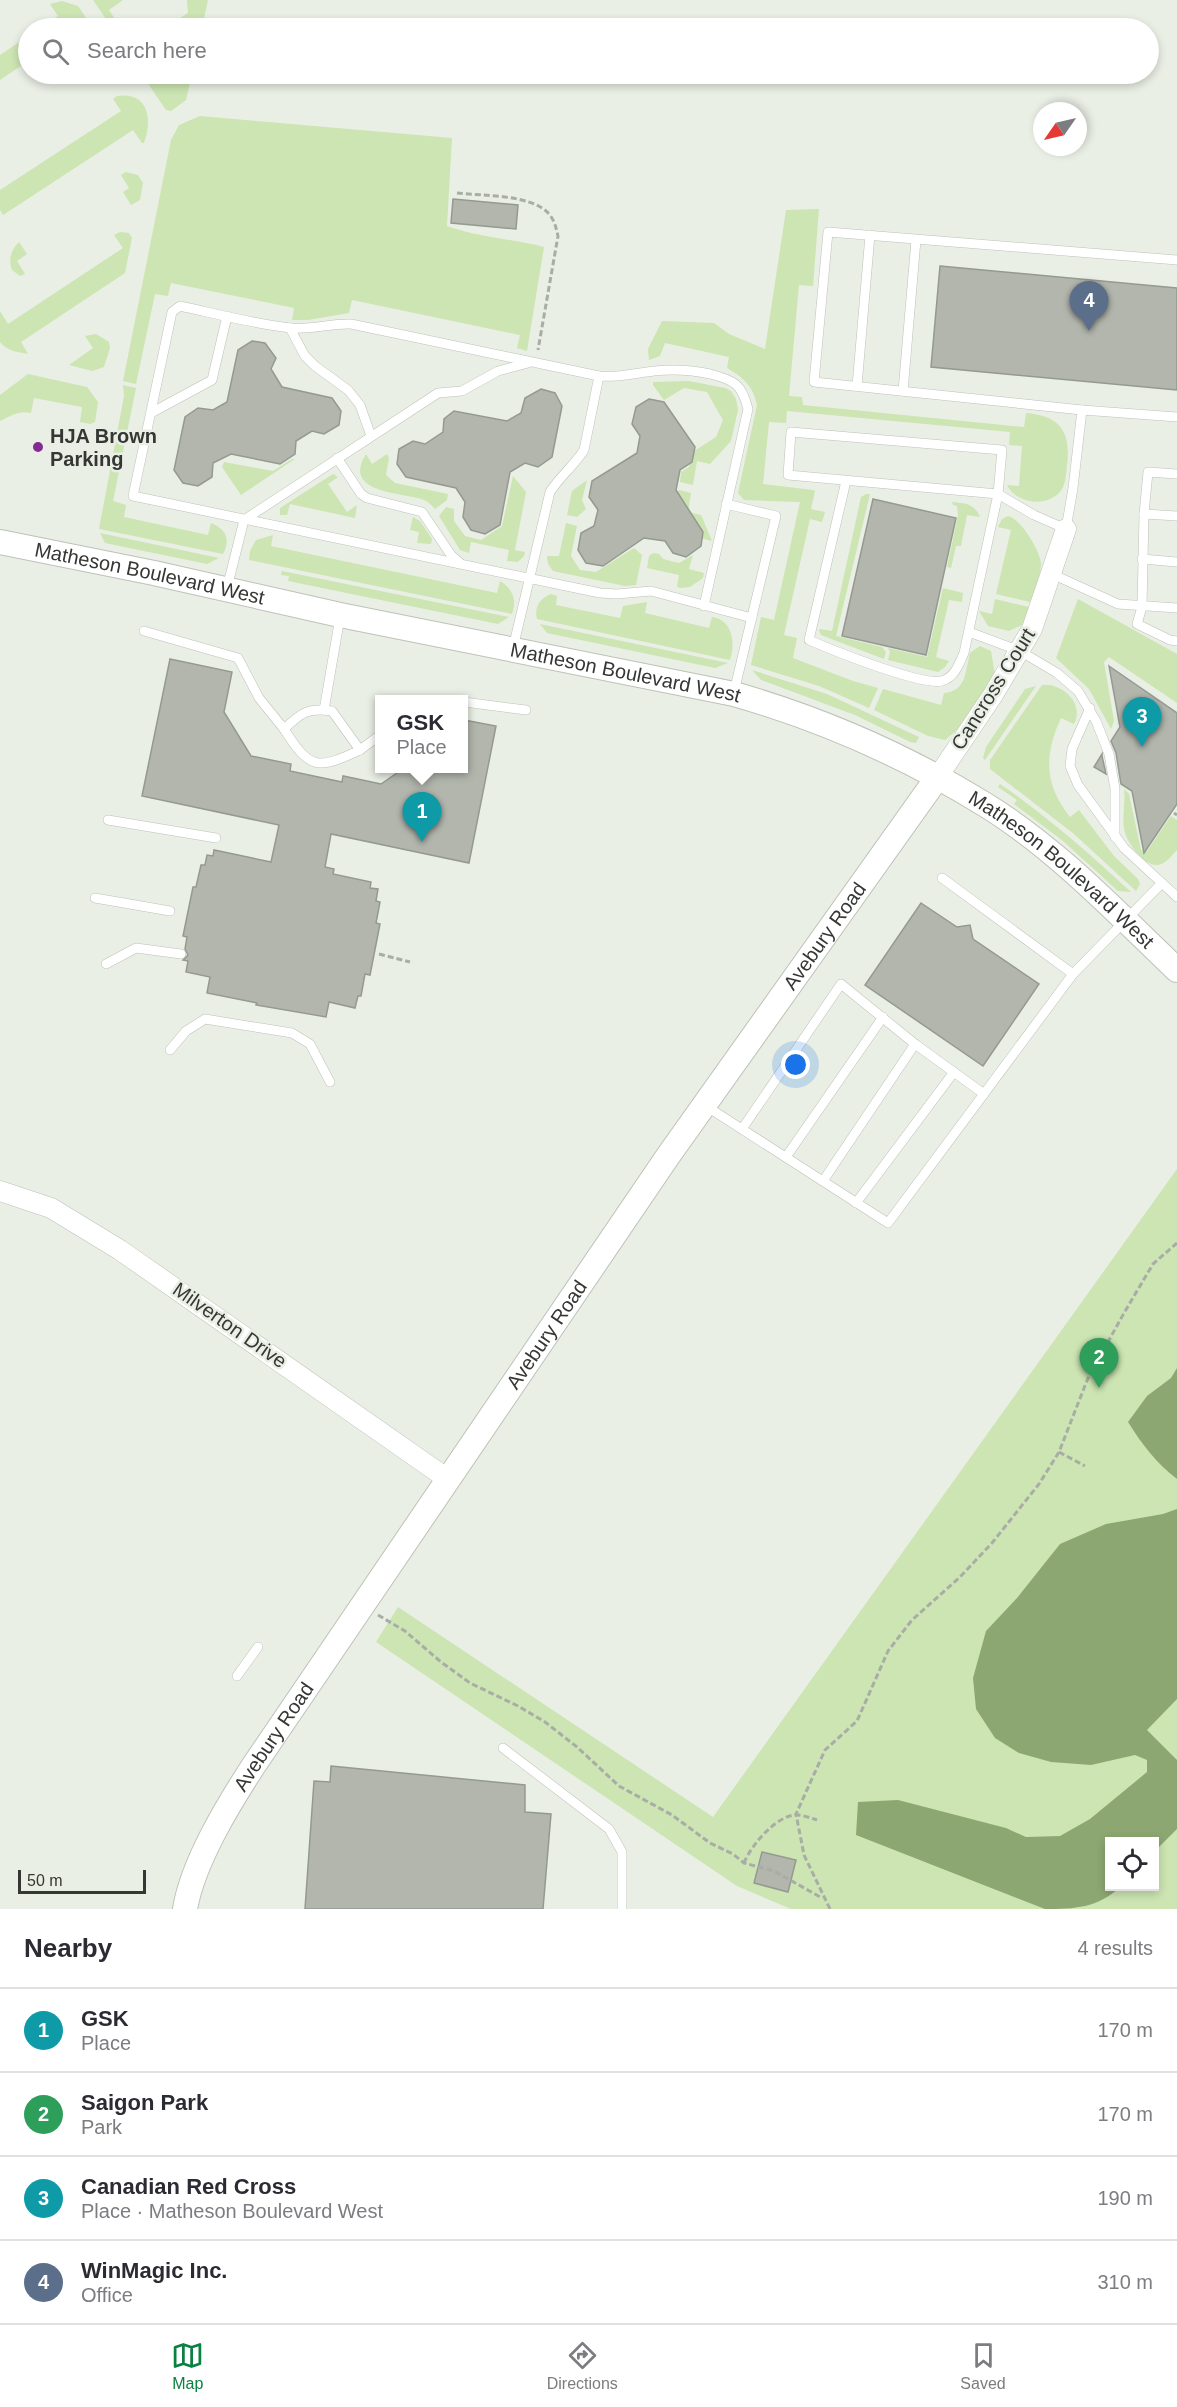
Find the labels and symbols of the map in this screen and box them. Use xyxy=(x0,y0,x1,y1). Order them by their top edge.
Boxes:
north arrow xyxy=(1033,102,1087,156)
pin: 4 xyxy=(1070,282,1108,331)
place label: HJA Brown Parking xyxy=(50,425,157,470)
marker: HJA Brown Parking xyxy=(31,440,45,454)
street label: Matheson Boulevard West xyxy=(33,538,267,609)
street label: Cancross Court xyxy=(947,624,1039,754)
street label: Matheson Boulevard West xyxy=(509,638,744,707)
pin: 3 xyxy=(1122,698,1162,747)
street label: Matheson Boulevard West xyxy=(965,786,1159,953)
pin: 1 xyxy=(402,792,442,842)
street label: Avebury Road xyxy=(779,878,870,994)
your location xyxy=(781,1050,810,1079)
street label: Avebury Road xyxy=(502,1276,591,1393)
street label: Milverton Drive xyxy=(169,1278,291,1372)
pin: 2 xyxy=(1080,1338,1118,1388)
street label: Avebury Road xyxy=(229,1678,318,1795)
scale bar xyxy=(18,1867,146,1894)

